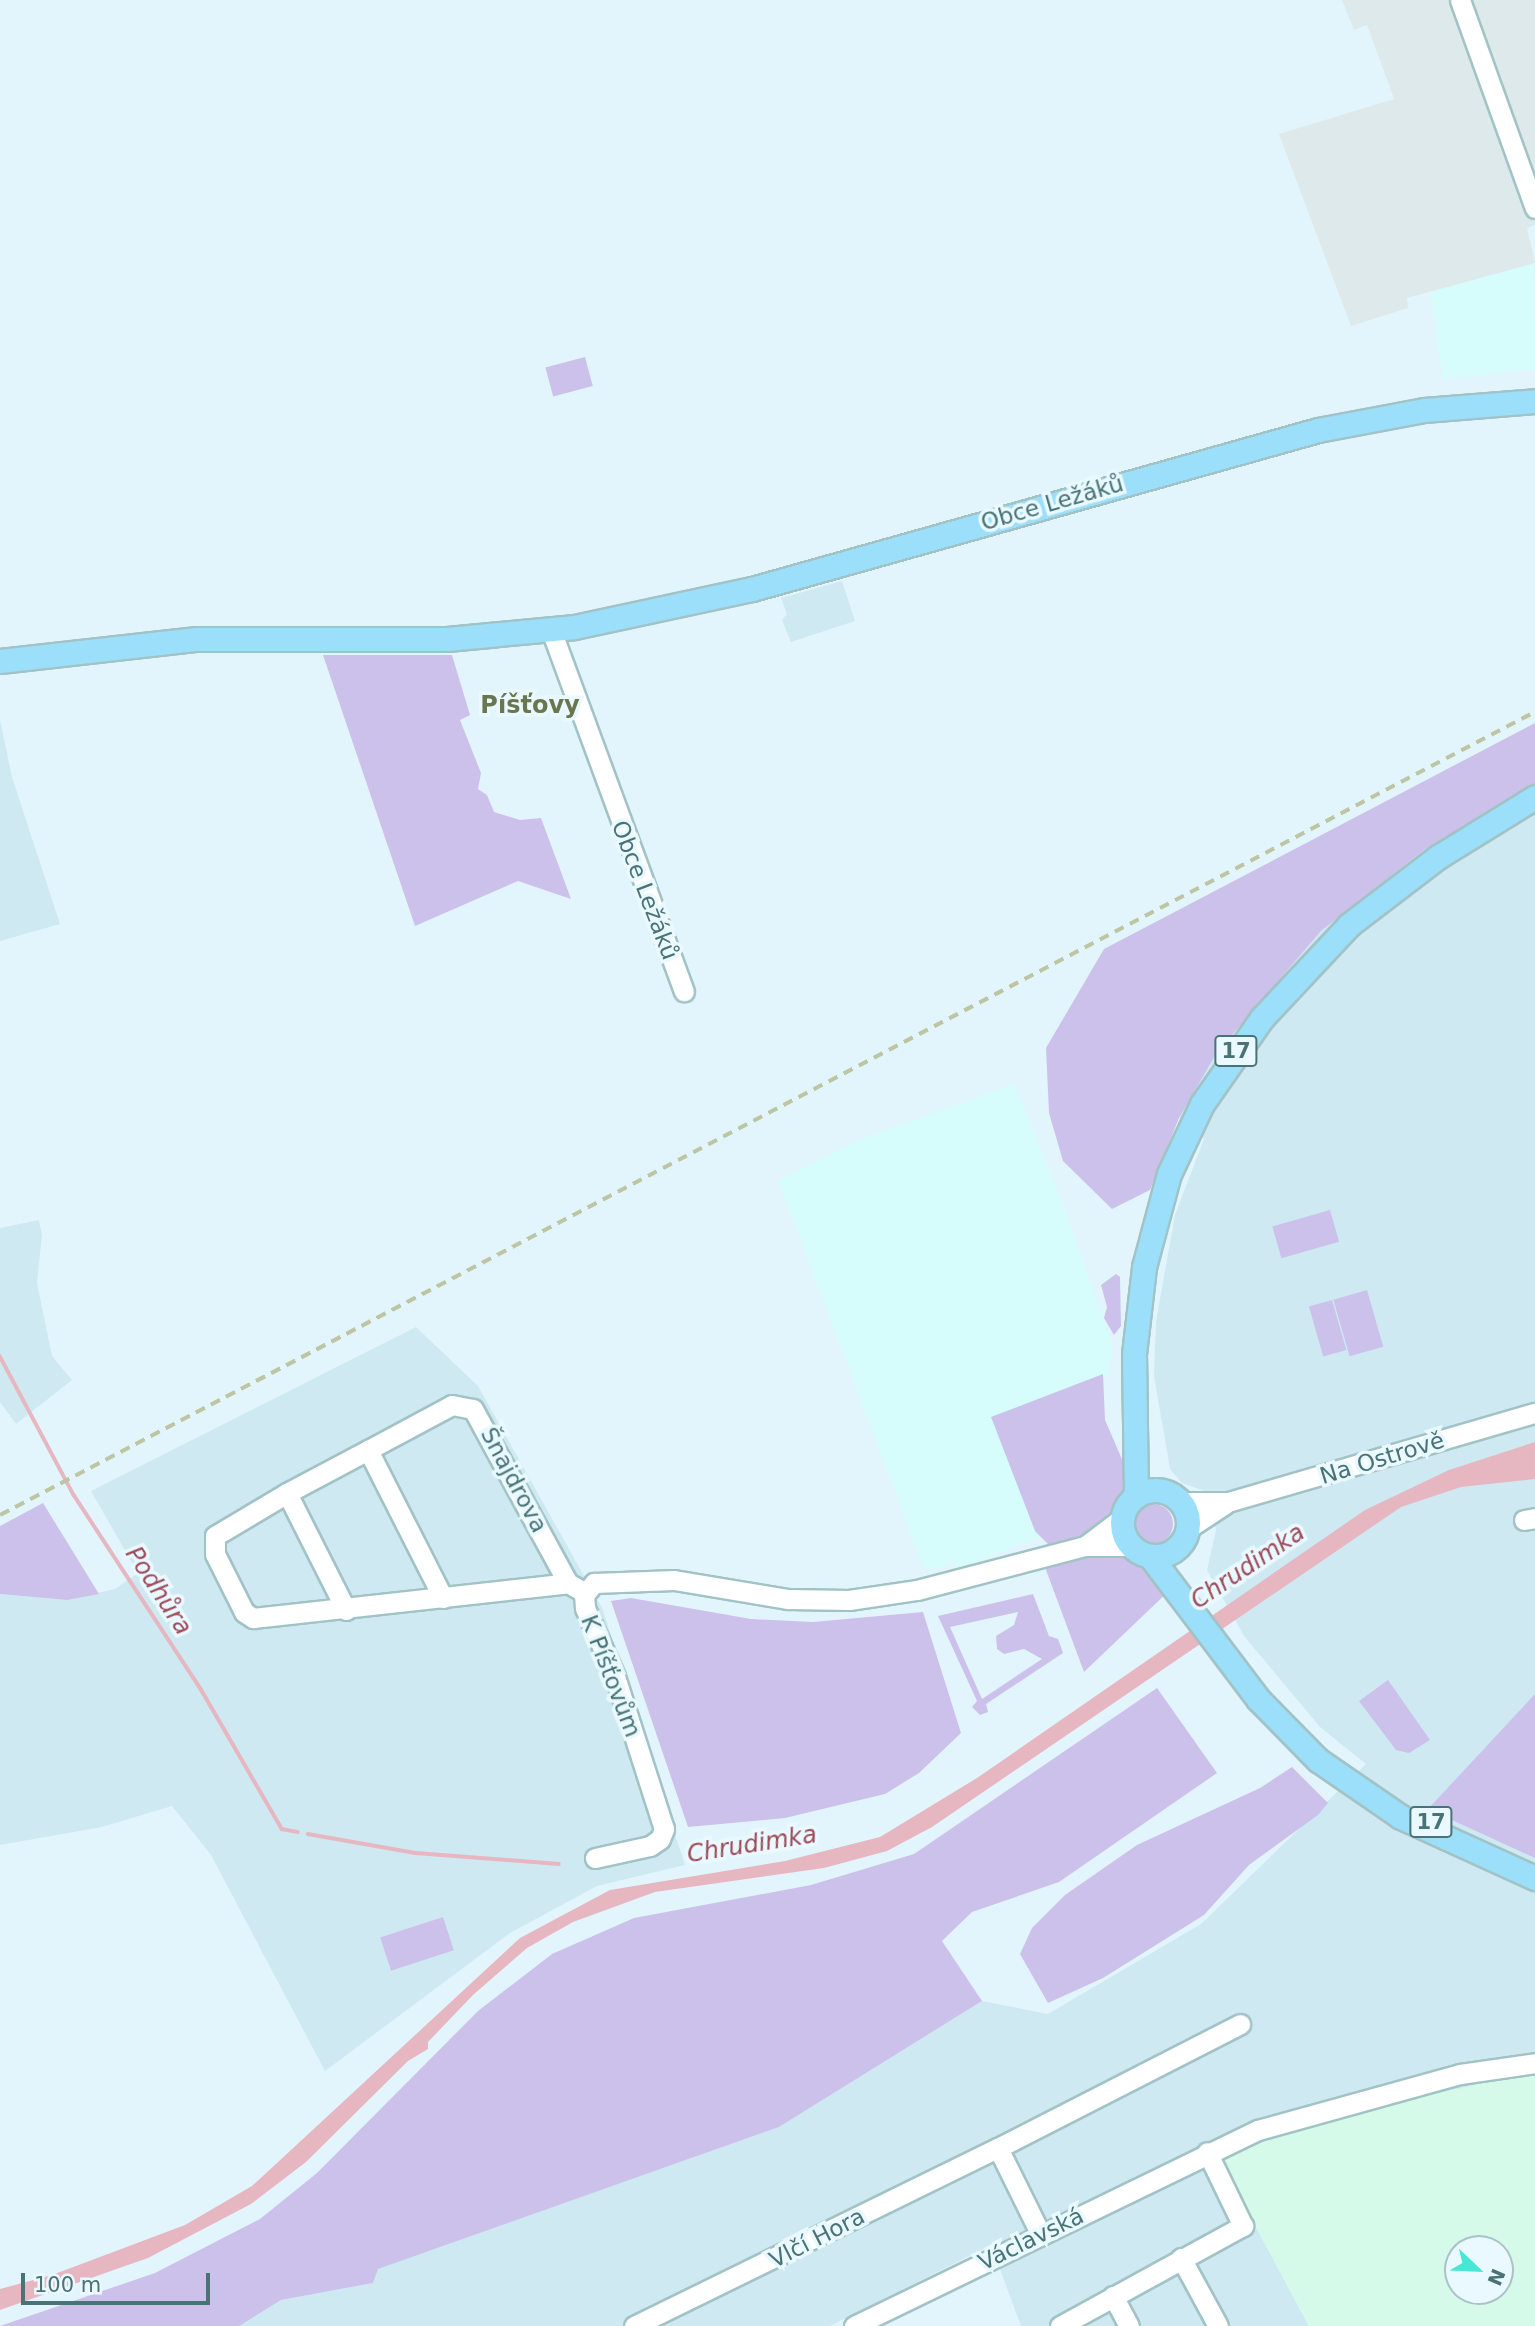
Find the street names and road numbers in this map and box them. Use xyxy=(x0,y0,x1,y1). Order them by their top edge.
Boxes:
street label: Obce Ležáků xyxy=(978,470,1126,536)
street label: Obce Ležáků xyxy=(606,817,684,963)
road number: 17 xyxy=(1213,1034,1259,1068)
street label: Šnajdrova xyxy=(475,1423,553,1537)
street label: Na Ostrově xyxy=(1317,1426,1447,1490)
street label: K Píšťovům xyxy=(575,1611,647,1741)
road number: 17 xyxy=(1408,1804,1454,1840)
street label: Vlčí Hora xyxy=(765,2202,869,2274)
street label: Václavská xyxy=(974,2202,1088,2276)

